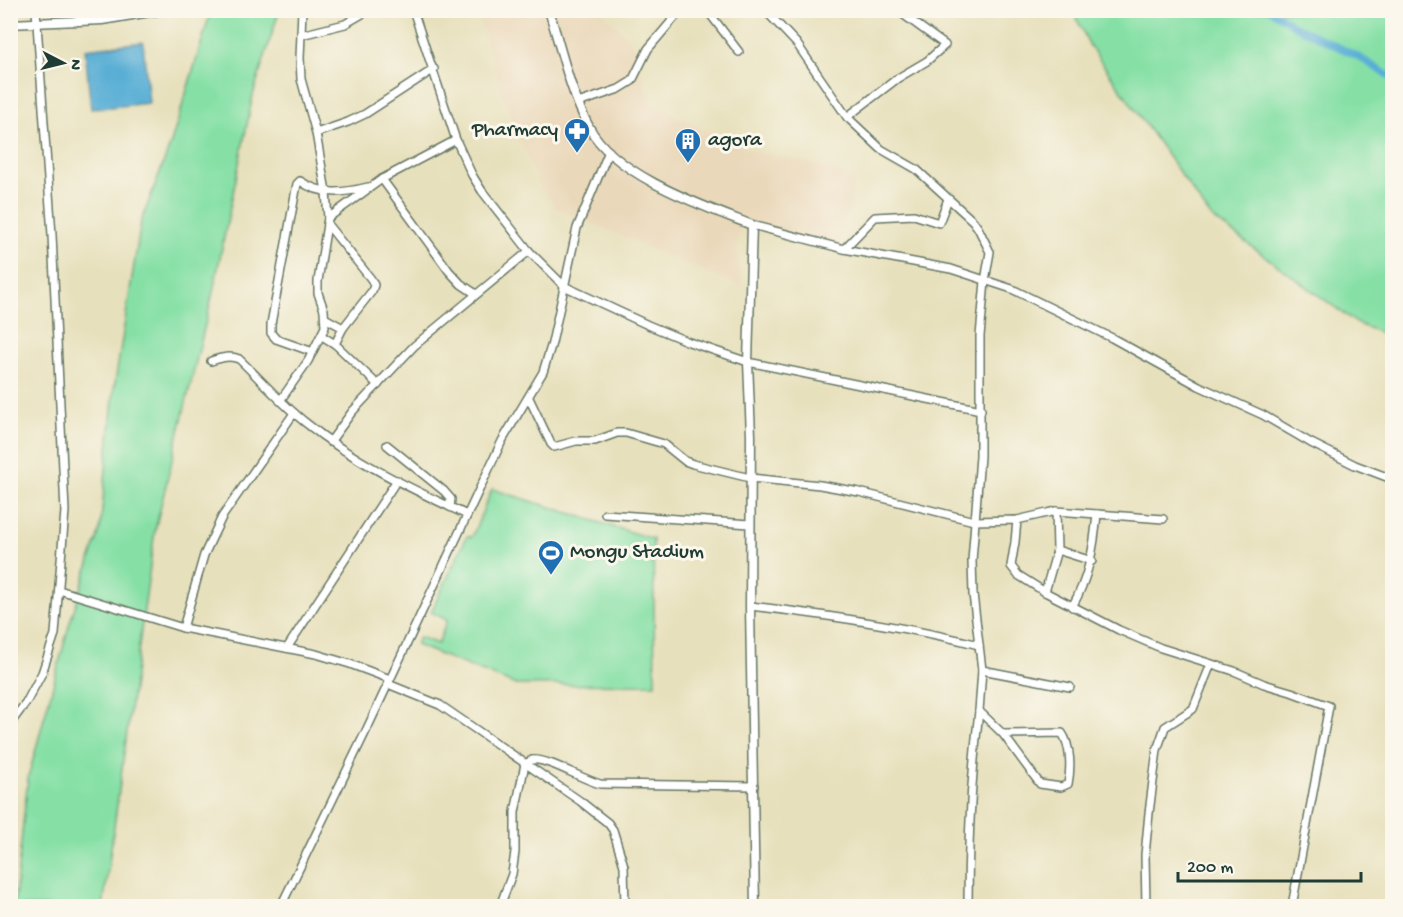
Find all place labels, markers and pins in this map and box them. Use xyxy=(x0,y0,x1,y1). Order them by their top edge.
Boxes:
pharmacy icon: Pharmacy xyxy=(562,116,592,154)
place label: Pharmacy xyxy=(471,119,558,144)
building icon: agora xyxy=(673,126,703,164)
place label: agora xyxy=(708,129,763,154)
sports icon: Mongu Stadium xyxy=(536,538,566,576)
place label: Mongu Stadium xyxy=(570,541,704,566)

